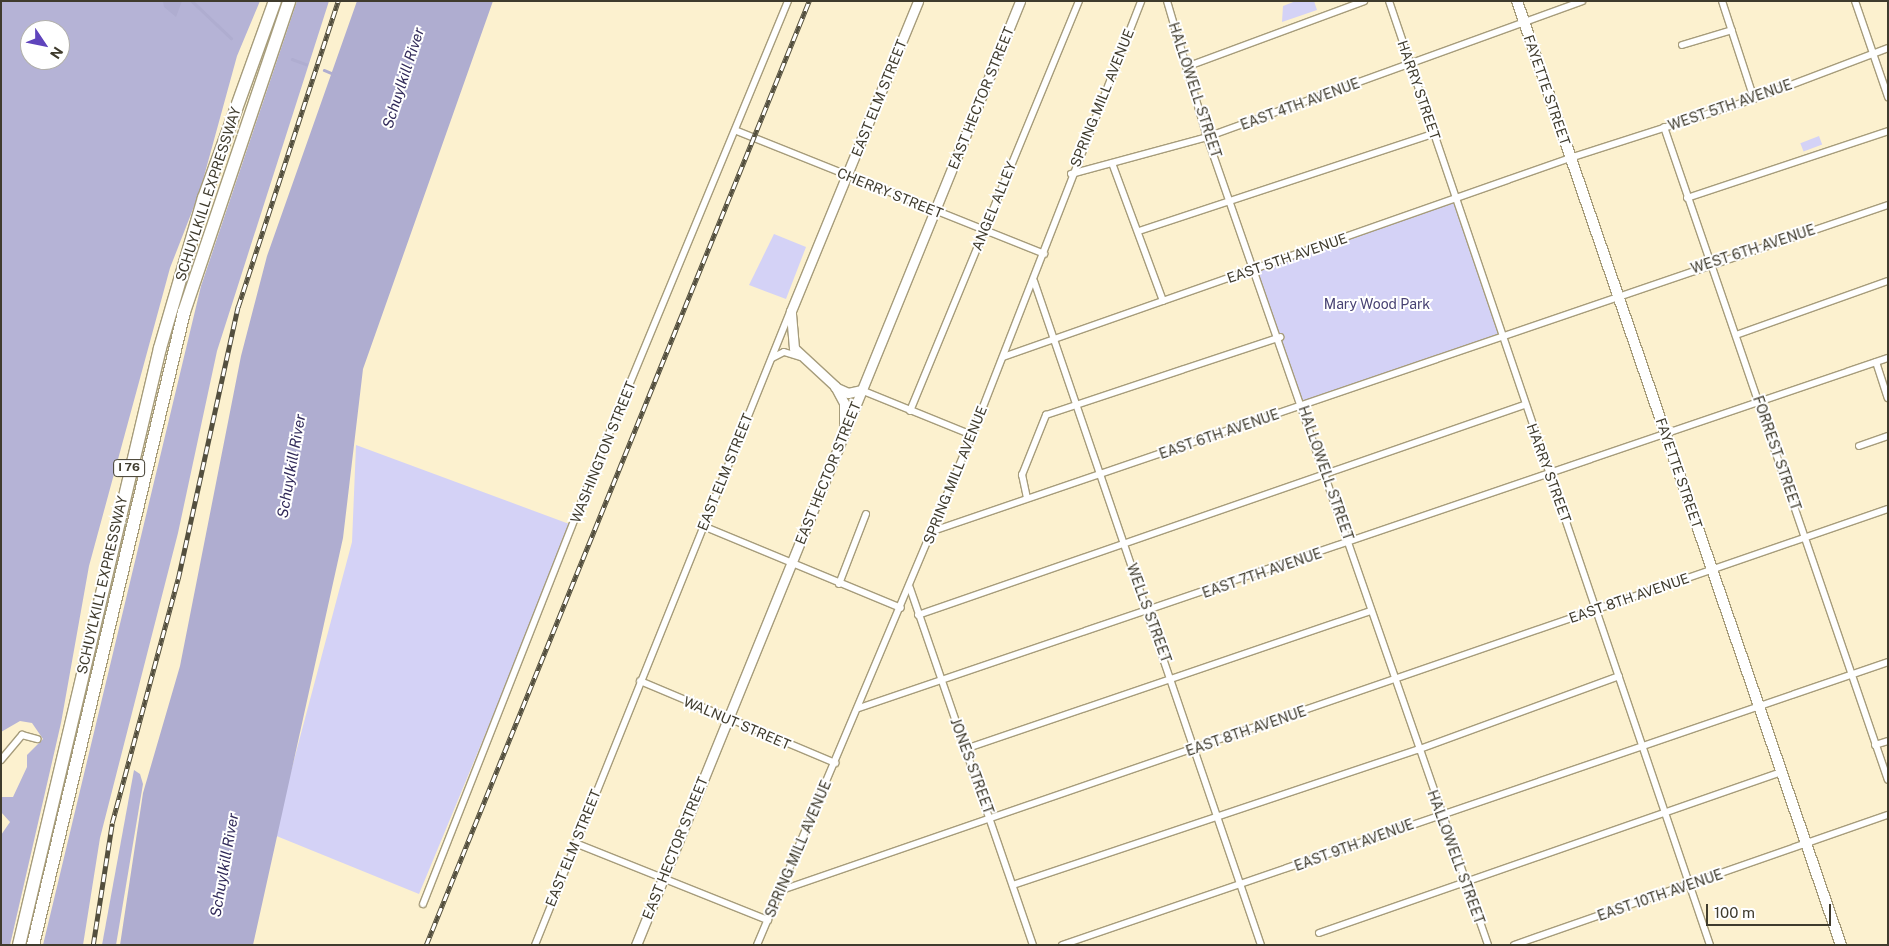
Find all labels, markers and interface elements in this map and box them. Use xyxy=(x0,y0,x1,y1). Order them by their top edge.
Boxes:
north arrow xyxy=(20,20,70,70)
street label: HALLOWELL STREET xyxy=(1165,20,1225,160)
street label: EAST HECTOR STREET xyxy=(945,24,1017,172)
water label: Schuylkill River xyxy=(378,25,428,131)
street label: SPRING MILL AVENUE xyxy=(1067,27,1137,169)
street label: FAYETTE STREET xyxy=(1520,33,1574,147)
street label: EAST ELM STREET xyxy=(848,37,910,159)
street label: HARRY STREET xyxy=(1394,38,1444,142)
text: N xyxy=(47,44,66,62)
street label: EAST 4TH AVENUE xyxy=(1238,75,1362,133)
street label: WEST 5TH AVENUE xyxy=(1666,76,1794,134)
street label: SCHUYLKILL EXPRESSWAY xyxy=(172,105,244,283)
street label: ANGEL ALLEY xyxy=(968,159,1020,253)
street label: CHERRY STREET xyxy=(835,164,945,222)
street label: WEST 6TH AVENUE xyxy=(1689,221,1817,277)
street label: EAST 5TH AVENUE xyxy=(1225,230,1349,286)
park label: Mary Wood Park xyxy=(1324,296,1430,312)
street label: WASHINGTON STREET xyxy=(567,379,639,525)
street label: FORREST STREET xyxy=(1750,393,1804,513)
street label: EAST HECTOR STREET xyxy=(792,399,864,547)
street label: HALLOWELL STREET xyxy=(1295,403,1357,543)
street label: SPRING MILL AVENUE xyxy=(920,404,990,546)
street label: EAST 6TH AVENUE xyxy=(1157,406,1281,462)
street label: EAST ELM STREET xyxy=(694,411,756,533)
water label: Schuylkill River xyxy=(273,413,309,519)
street label: FAYETTE STREET xyxy=(1652,416,1706,530)
street label: HARRY STREET xyxy=(1523,421,1575,525)
road number: I 76 xyxy=(113,458,145,478)
street label: SCHUYLKILL EXPRESSWAY xyxy=(73,494,131,676)
street label: EAST 7TH AVENUE xyxy=(1200,545,1324,601)
street label: WELLS STREET xyxy=(1123,561,1175,665)
street label: EAST 8TH AVENUE xyxy=(1567,570,1691,626)
street label: WALNUT STREET xyxy=(681,693,793,753)
street label: EAST 8TH AVENUE xyxy=(1184,703,1308,759)
street label: JONES STREET xyxy=(947,716,997,816)
street label: EAST HECTOR STREET xyxy=(639,774,711,922)
street label: SPRING MILL AVENUE xyxy=(761,778,835,920)
street label: EAST ELM STREET xyxy=(542,787,604,909)
street label: HALLOWELL STREET xyxy=(1424,788,1488,926)
water label: Schuylkill River xyxy=(206,812,242,918)
street label: EAST 9TH AVENUE xyxy=(1292,816,1416,874)
street label: EAST 10TH AVENUE xyxy=(1595,866,1725,924)
scale bar xyxy=(1709,894,1834,926)
text: 100 m xyxy=(1714,904,1755,921)

